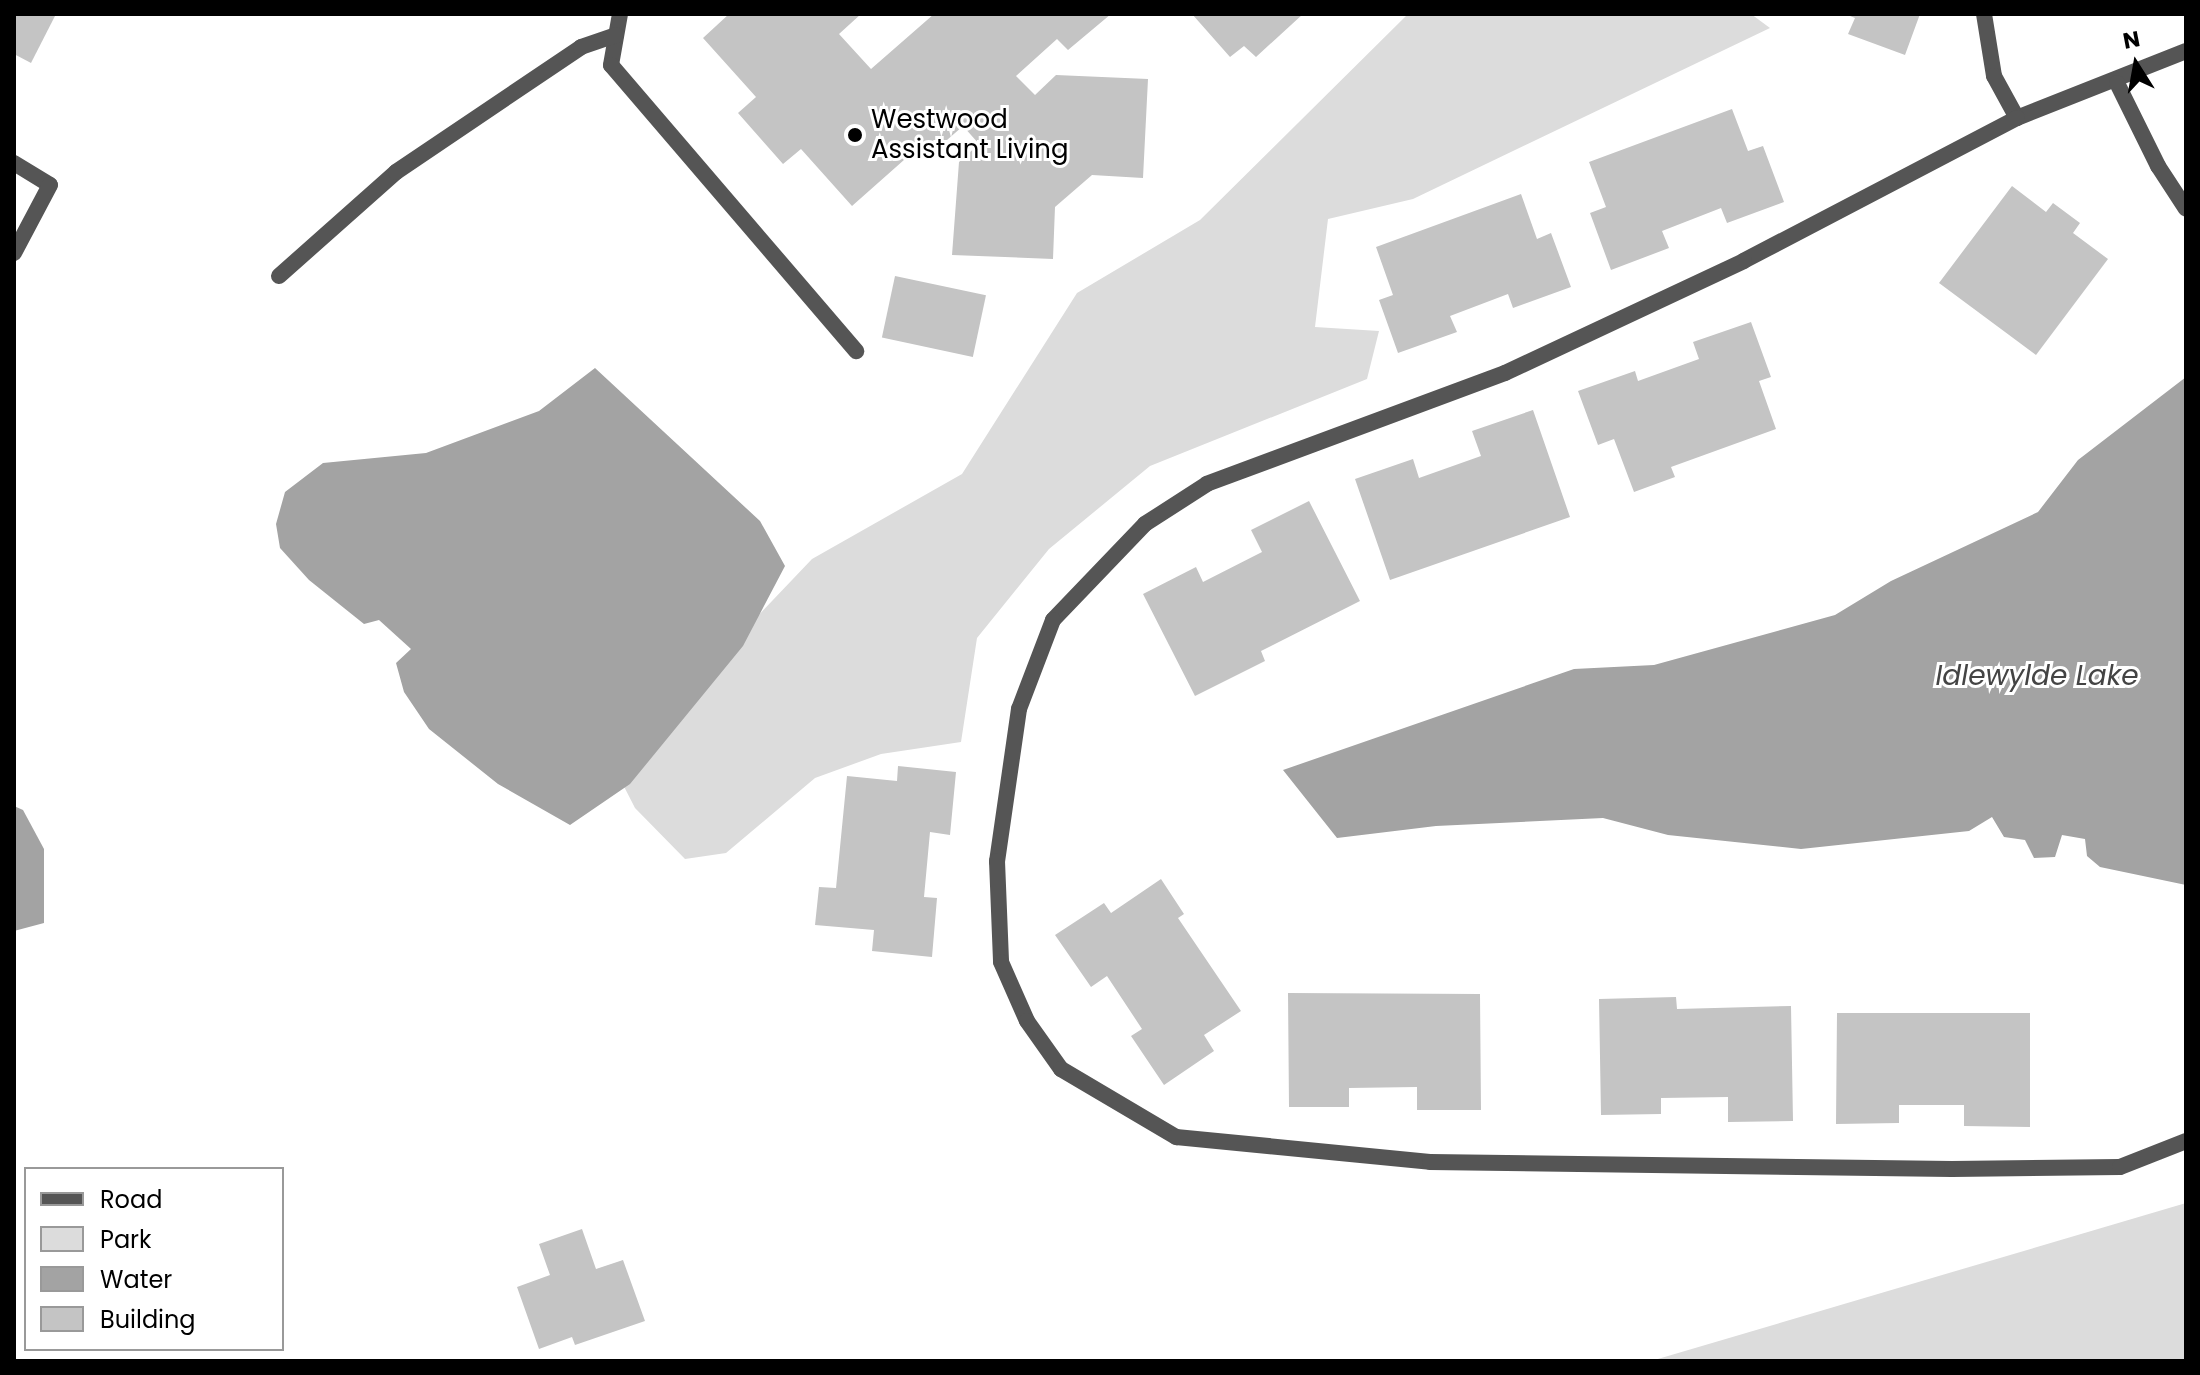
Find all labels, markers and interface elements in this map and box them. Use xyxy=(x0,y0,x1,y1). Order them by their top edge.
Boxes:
text: N xyxy=(2120,23,2142,57)
north arrow xyxy=(2096,24,2176,104)
place label: Westwood Assistant Living xyxy=(871,104,1069,166)
marker: Westwood Assistant Living xyxy=(846,126,864,144)
water label: Idlewylde Lake xyxy=(1935,659,2139,693)
legend xyxy=(24,1167,284,1351)
text: Road xyxy=(100,1183,162,1216)
text: Park xyxy=(100,1223,151,1256)
text: Water xyxy=(100,1263,172,1296)
text: Building xyxy=(100,1303,196,1336)

